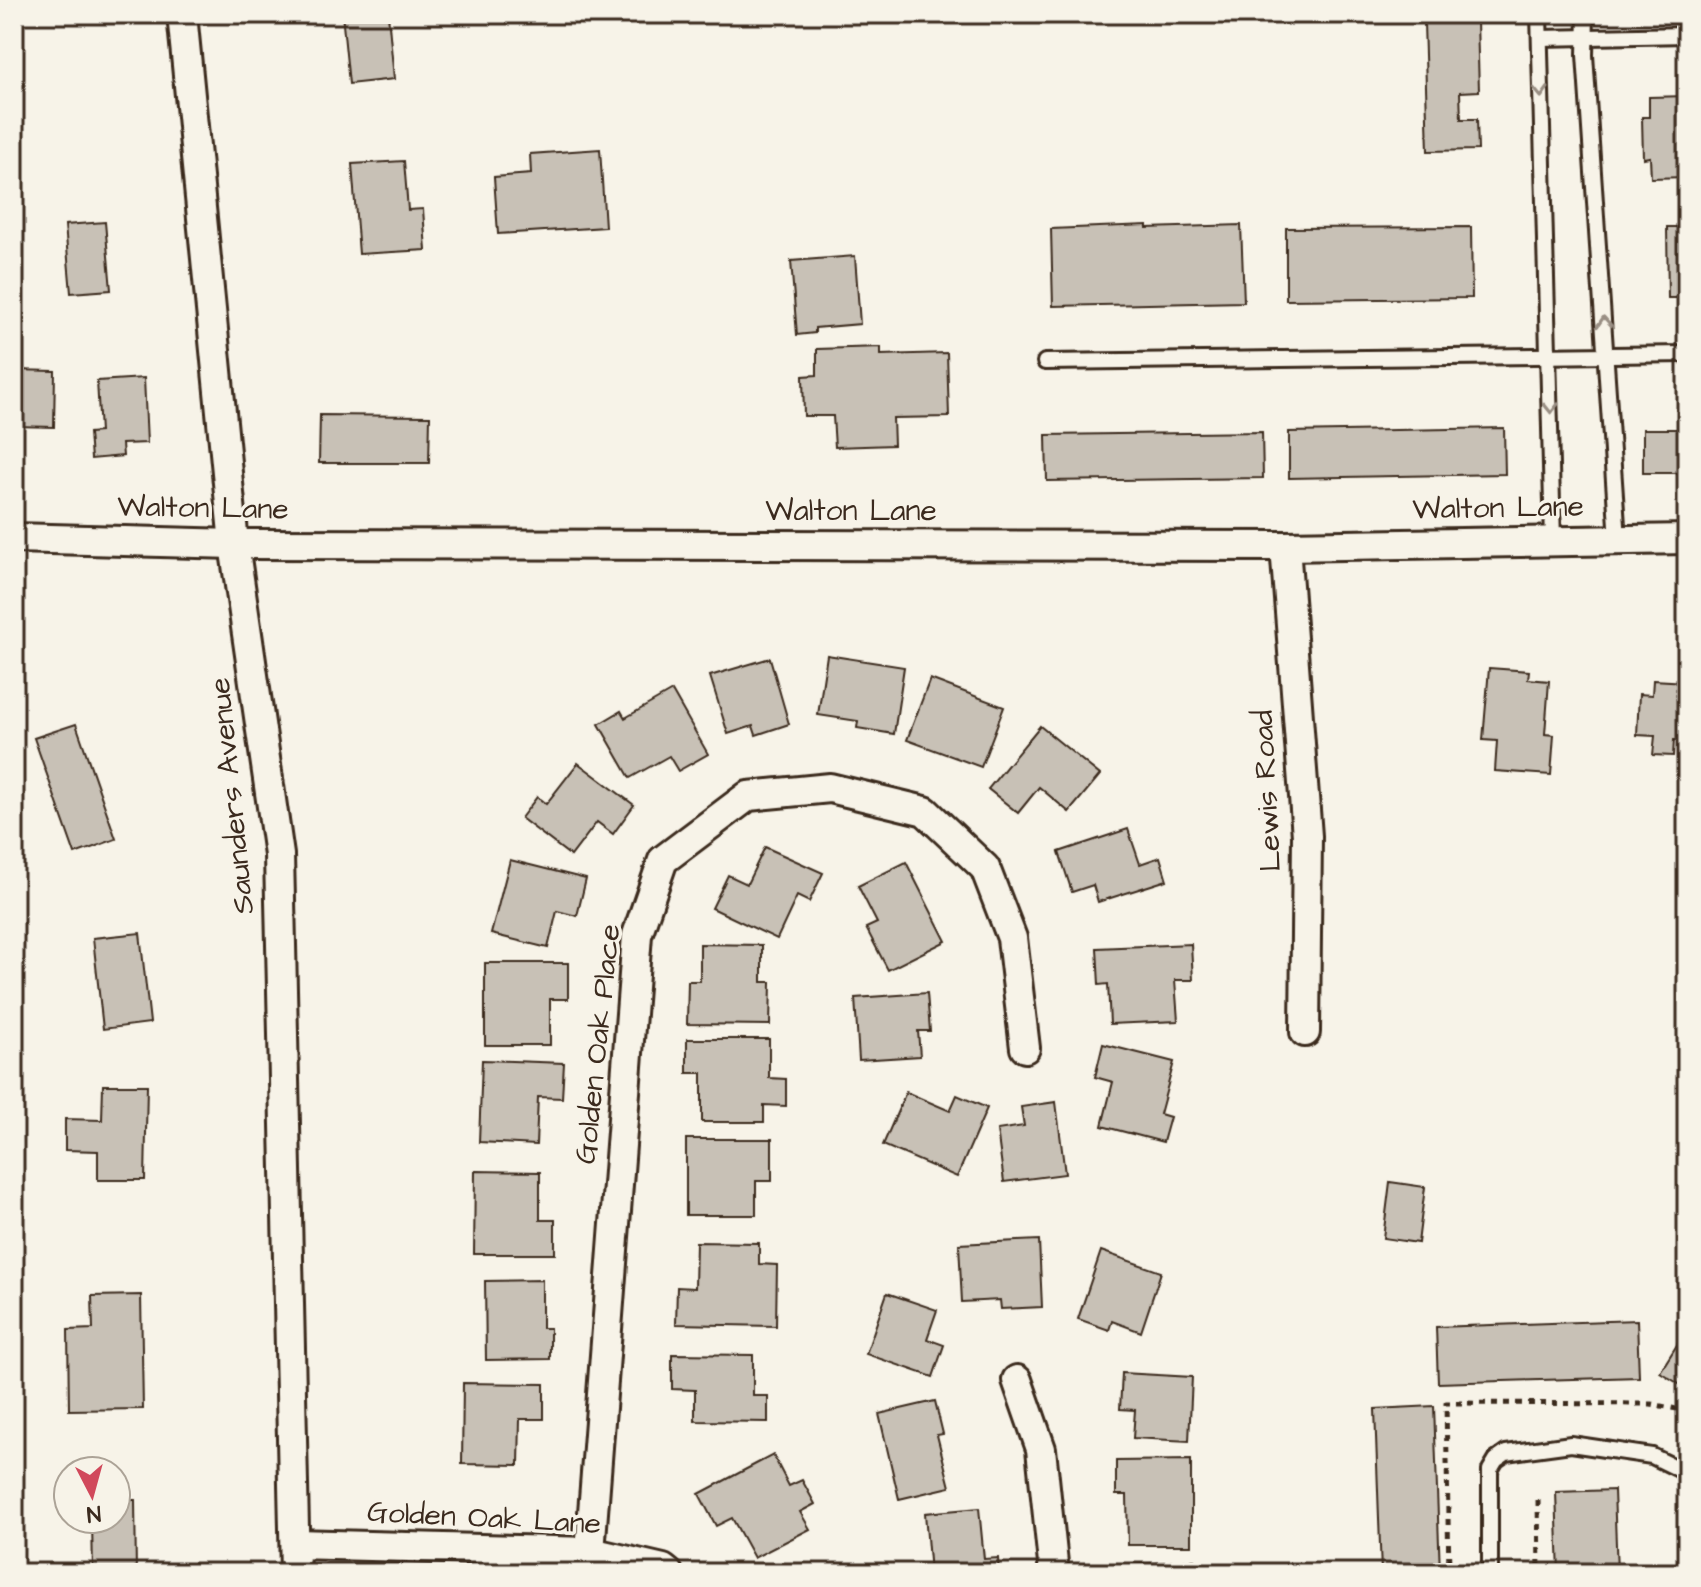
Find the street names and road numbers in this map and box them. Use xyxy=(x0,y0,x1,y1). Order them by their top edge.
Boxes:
street label: Walton Lane xyxy=(117,486,289,530)
street label: Walton Lane xyxy=(1412,486,1584,530)
street label: Walton Lane xyxy=(765,490,937,532)
street label: Saunders Avenue xyxy=(199,676,265,916)
street label: Lewis Road xyxy=(1242,709,1292,873)
street label: Golden Oak Place xyxy=(565,922,631,1166)
street label: Golden Oak Lane xyxy=(366,1491,602,1545)

